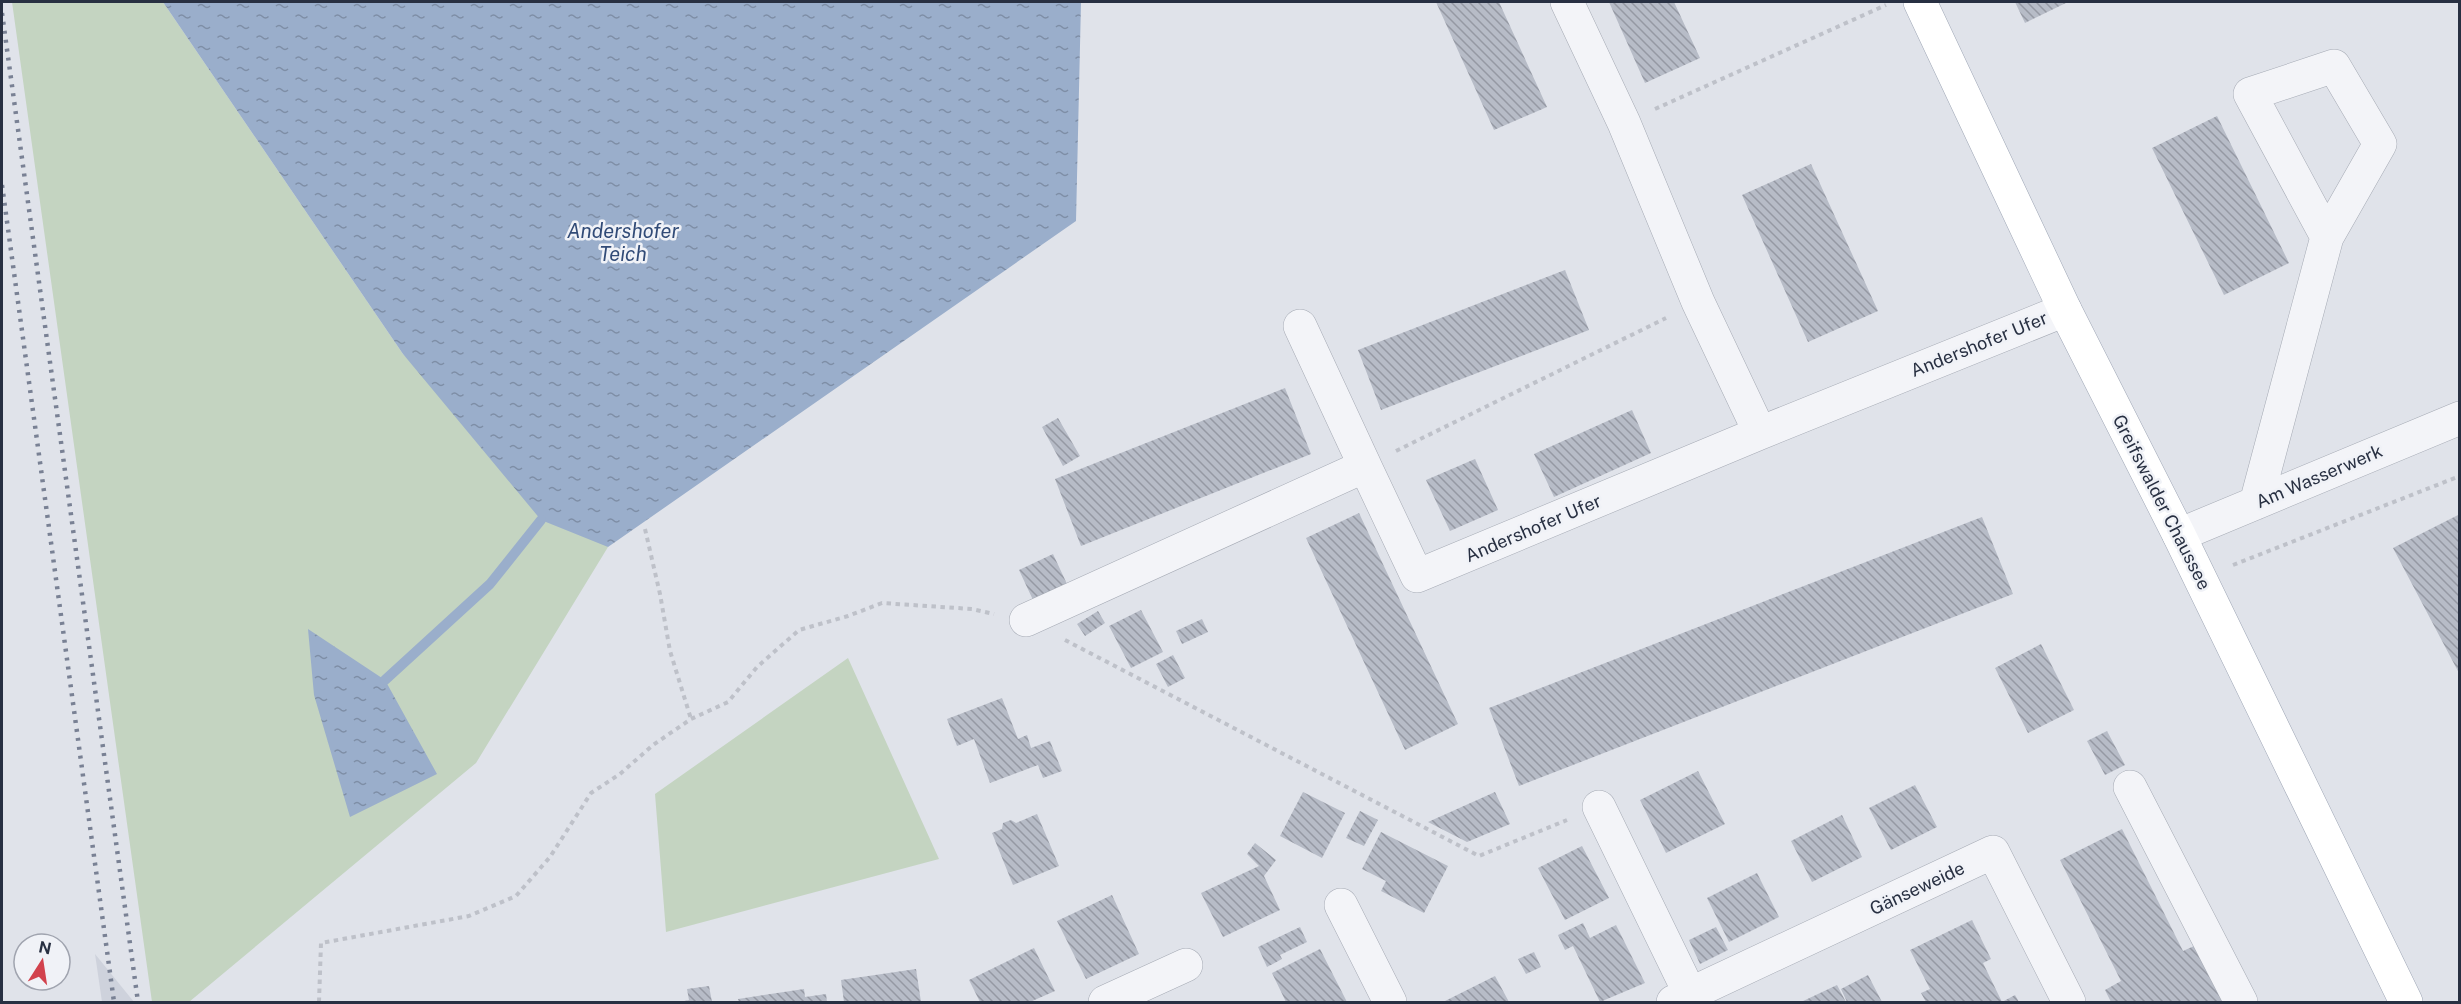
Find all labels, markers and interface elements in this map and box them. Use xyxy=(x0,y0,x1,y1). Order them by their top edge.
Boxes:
water label: Andershofer Teich xyxy=(567,219,679,266)
street label: Andershofer Ufer xyxy=(1907,307,2051,381)
street label: Greifswalder Chaussee xyxy=(2109,411,2215,593)
street label: Am Wasserwerk xyxy=(2253,440,2385,512)
street label: Andershofer Ufer xyxy=(1462,490,1604,566)
street label: Gänseweide xyxy=(1866,857,1968,919)
north arrow xyxy=(12,932,72,992)
text: N xyxy=(37,937,53,958)

